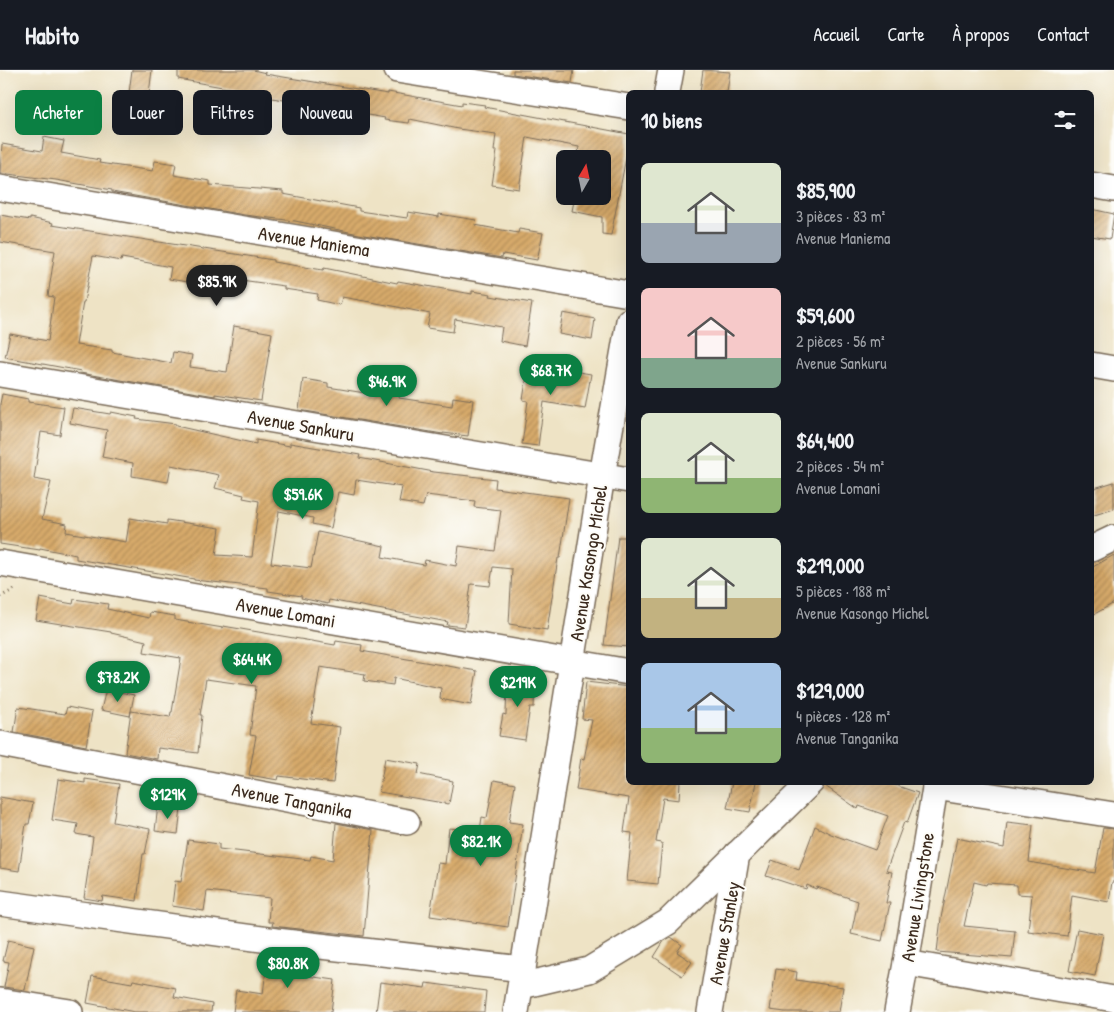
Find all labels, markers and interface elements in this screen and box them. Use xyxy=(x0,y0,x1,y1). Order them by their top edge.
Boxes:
text: Habito xyxy=(25,19,79,51)
text: Accueil xyxy=(813,22,859,47)
text: Carte xyxy=(887,22,925,47)
text: À propos xyxy=(953,22,1009,47)
text: Contact xyxy=(1037,22,1089,47)
chip: Acheter xyxy=(15,90,102,135)
chip: Louer xyxy=(112,90,183,135)
chip: Filtres xyxy=(193,90,272,135)
chip: Nouveau xyxy=(282,90,370,135)
text: 10 biens xyxy=(641,106,702,135)
icon: filters xyxy=(1051,106,1079,134)
north arrow xyxy=(556,150,611,205)
map controls xyxy=(556,150,611,205)
text: $85,900 xyxy=(796,176,855,205)
icon: home xyxy=(681,183,741,243)
text: 3 pièces · 83 m² xyxy=(796,205,885,227)
street label: Avenue Maniema xyxy=(257,219,372,263)
text: Avenue Maniema xyxy=(796,227,890,249)
pin: $85.9K xyxy=(176,264,258,307)
text: $85.9K xyxy=(197,270,237,292)
text: $59,600 xyxy=(796,301,855,330)
icon: home xyxy=(681,308,741,368)
text: 2 pièces · 56 m² xyxy=(796,330,885,352)
text: Avenue Sankuru xyxy=(796,352,887,374)
pin: $68.7K xyxy=(510,354,592,396)
text: $68.7K xyxy=(530,359,572,381)
pin: $46.9K xyxy=(346,364,428,407)
text: $46.9K xyxy=(368,370,406,392)
street label: Avenue Sankuru xyxy=(246,403,357,447)
text: $64,400 xyxy=(796,426,854,455)
icon: home xyxy=(681,433,741,493)
text: 2 pièces · 54 m² xyxy=(796,455,884,477)
text: Avenue Lomani xyxy=(796,477,881,499)
pin: $59.6K xyxy=(262,478,344,520)
street label: Avenue Kasongo Michel xyxy=(563,482,613,643)
text: $59.6K xyxy=(284,483,322,505)
text: $219,000 xyxy=(796,551,864,580)
icon: home xyxy=(681,558,741,618)
text: 5 pièces · 188 m² xyxy=(796,580,890,602)
street label: Avenue Lomani xyxy=(234,590,338,634)
text: Avenue Kasongo Michel xyxy=(796,602,929,624)
pin: $64.4K xyxy=(211,642,293,685)
text: $64.4K xyxy=(233,648,271,670)
pin: $78.2K xyxy=(77,660,159,703)
text: $78.2K xyxy=(97,666,139,688)
pin: $219K xyxy=(483,666,553,708)
text: $219K xyxy=(500,671,536,693)
text: $129,000 xyxy=(796,676,864,705)
icon: home xyxy=(681,683,741,743)
text: 4 pièces · 128 m² xyxy=(796,705,890,727)
text: Avenue Tanganika xyxy=(796,727,898,749)
street label: Avenue Tanganika xyxy=(230,776,355,824)
pin: $129K xyxy=(133,778,203,820)
text: $129K xyxy=(150,783,186,805)
pin: $82.1K xyxy=(440,824,522,867)
text: $82.1K xyxy=(461,830,501,852)
street label: Avenue Livingstone xyxy=(894,830,940,963)
street label: Avenue Stanley xyxy=(702,879,746,987)
pin: $80.8K xyxy=(247,946,329,989)
text: $80.8K xyxy=(268,952,308,974)

